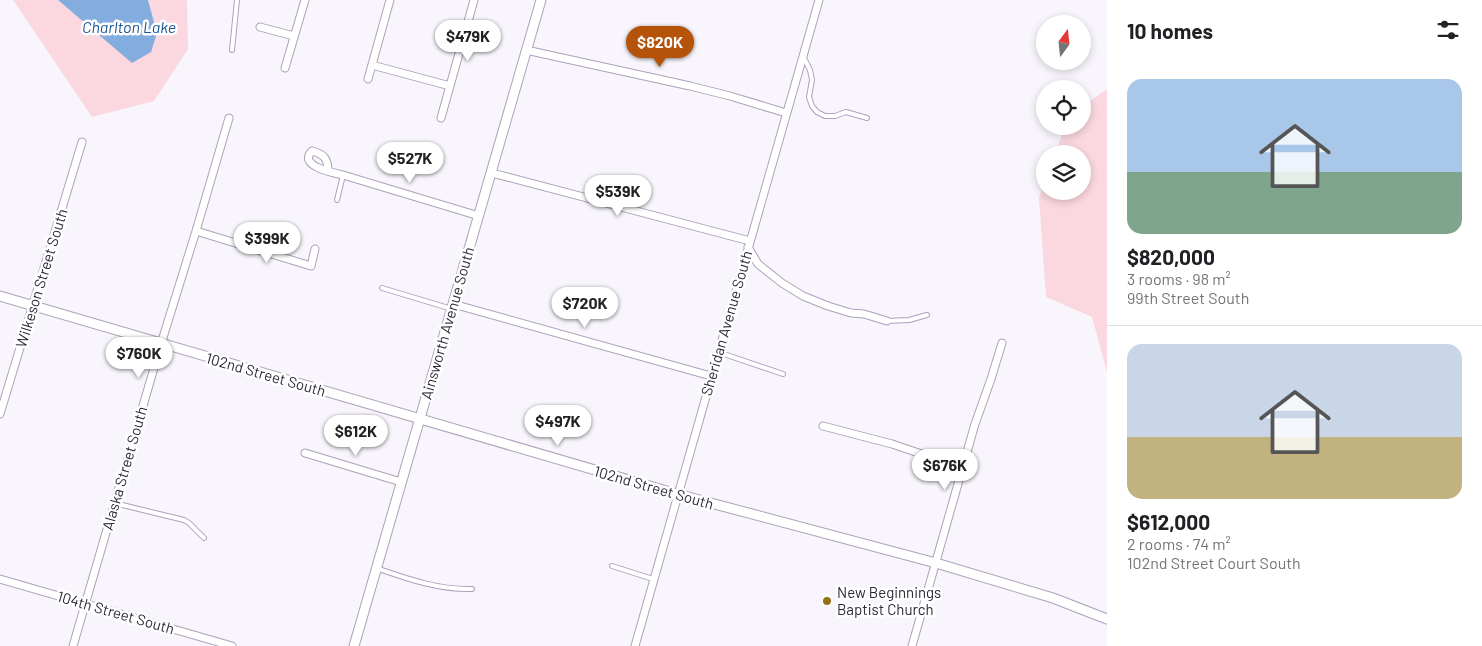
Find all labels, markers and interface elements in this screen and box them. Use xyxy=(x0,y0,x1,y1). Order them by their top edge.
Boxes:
north arrow xyxy=(1036,15,1091,70)
map controls xyxy=(1036,15,1091,200)
icon: filters xyxy=(1434,16,1462,44)
water label: Charlton Lake xyxy=(82,17,176,36)
text: 10 homes xyxy=(1127,18,1213,43)
pin: $479K xyxy=(433,20,503,62)
text: $479K xyxy=(446,26,490,45)
pin: $820K xyxy=(625,26,695,68)
text: $820K xyxy=(637,32,683,51)
button: locate xyxy=(1036,80,1091,135)
icon: home xyxy=(1250,111,1340,201)
pin: $527K xyxy=(375,142,445,184)
button: layers xyxy=(1036,145,1091,200)
text: $527K xyxy=(388,148,432,167)
pin: $539K xyxy=(583,174,653,217)
text: $539K xyxy=(596,181,640,200)
street label: Wilkeson Street South xyxy=(11,206,71,350)
pin: $399K xyxy=(232,222,302,264)
text: $399K xyxy=(245,228,289,247)
text: $820,000 xyxy=(1127,244,1215,269)
street label: Ainsworth Avenue South xyxy=(417,245,477,401)
street label: Sheridan Avenue South xyxy=(697,248,755,398)
text: 3 rooms · 98 m² xyxy=(1127,269,1231,288)
pin: $720K xyxy=(550,286,620,329)
text: 99th Street South xyxy=(1127,288,1249,307)
text: $720K xyxy=(562,293,608,312)
pin: $760K xyxy=(104,336,174,379)
text: $760K xyxy=(117,343,161,362)
street label: 102nd Street South xyxy=(204,348,328,400)
icon: home xyxy=(1250,377,1340,467)
street label: Alaska Street South xyxy=(98,404,150,532)
pin: $497K xyxy=(523,404,593,447)
text: $497K xyxy=(535,411,581,430)
pin: $612K xyxy=(321,414,391,457)
text: $612K xyxy=(335,421,377,440)
pin: $676K xyxy=(910,448,980,491)
text: $676K xyxy=(923,455,967,474)
street label: 102nd Street South xyxy=(592,461,716,513)
text: $612,000 xyxy=(1127,509,1210,534)
text: 2 rooms · 74 m² xyxy=(1127,534,1231,553)
text: 102nd Street Court South xyxy=(1127,553,1301,572)
place label: New Beginnings Baptist Church xyxy=(837,583,941,618)
street label: 104th Street South xyxy=(55,587,177,637)
marker: New Beginnings Baptist Church xyxy=(821,595,833,607)

